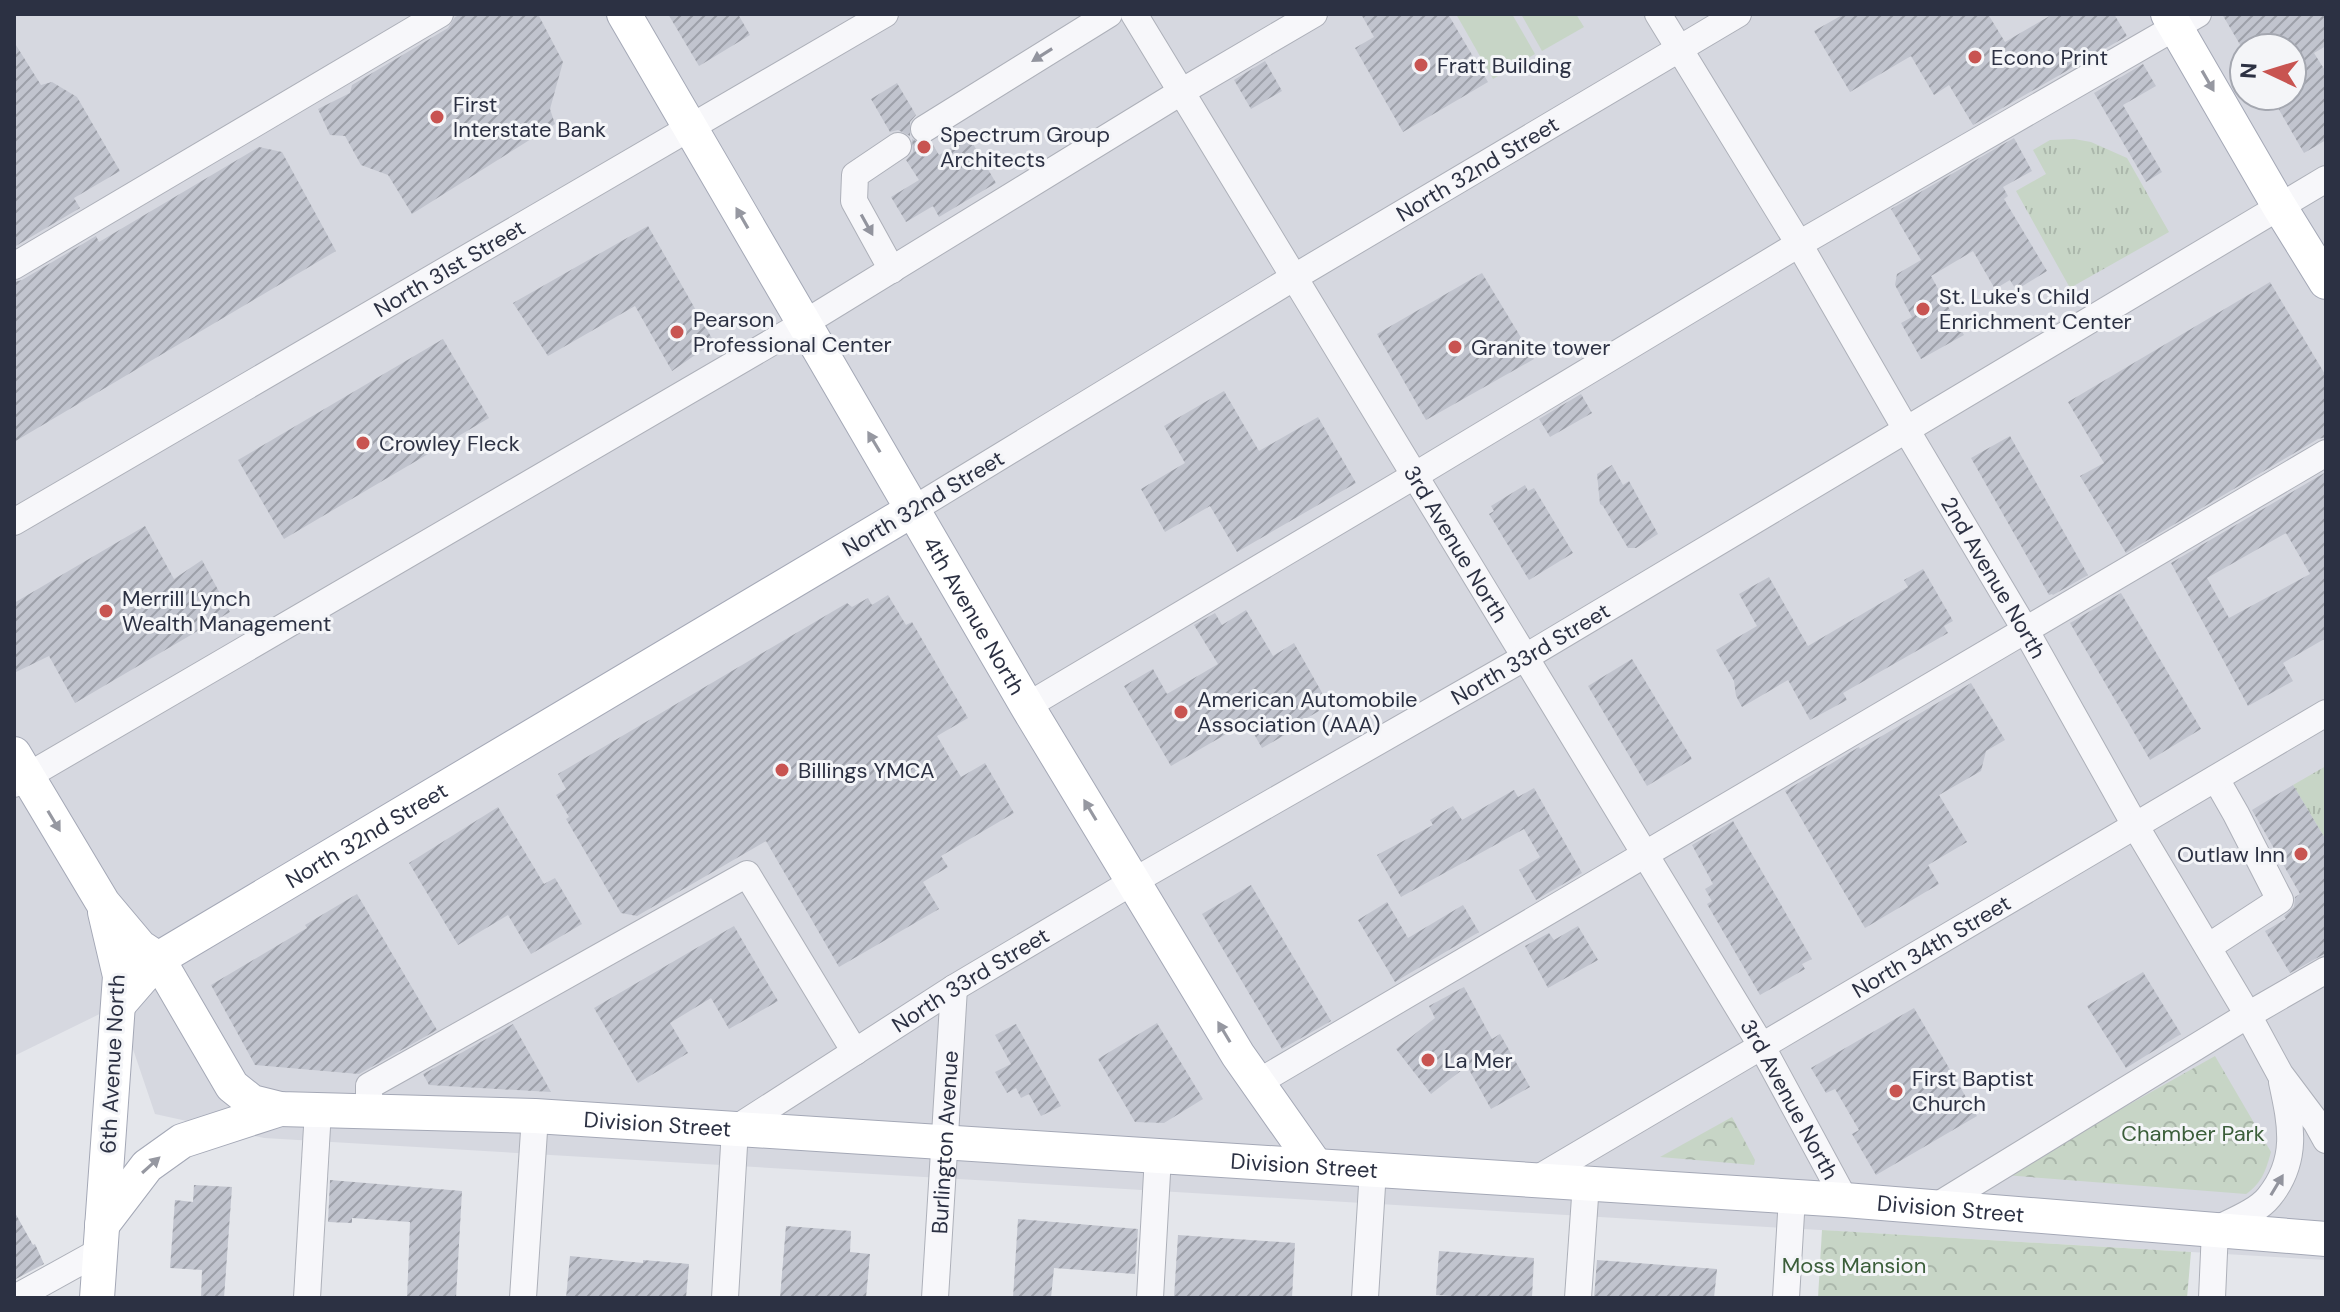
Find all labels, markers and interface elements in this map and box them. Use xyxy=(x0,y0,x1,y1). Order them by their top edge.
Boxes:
north arrow xyxy=(2228,32,2308,112)
place label: Econo Print xyxy=(1991,43,2108,72)
one-way arrow xyxy=(1032,48,1053,63)
marker: Econo Print xyxy=(1966,48,1984,66)
place label: Fratt Building xyxy=(1437,51,1572,80)
marker: Fratt Building xyxy=(1412,56,1430,74)
text: N xyxy=(2234,62,2264,80)
one-way arrow xyxy=(2201,70,2215,93)
place label: First Interstate Bank xyxy=(453,90,606,144)
marker: First Interstate Bank xyxy=(428,108,446,126)
street label: North 32nd Street xyxy=(1391,110,1564,229)
place label: Spectrum Group Architects xyxy=(940,120,1110,174)
marker: Spectrum Group Architects xyxy=(915,138,933,156)
one-way arrow xyxy=(735,206,749,229)
street label: North 31st Street xyxy=(369,213,531,324)
one-way arrow xyxy=(860,214,874,236)
place label: St. Luke's Child Enrichment Center xyxy=(1939,282,2132,336)
marker: St. Luke's Child Enrichment Center xyxy=(1914,300,1932,318)
place label: Pearson Professional Center xyxy=(693,305,892,359)
marker: Pearson Professional Center xyxy=(668,323,686,341)
place label: Granite tower xyxy=(1471,333,1610,362)
marker: Granite tower xyxy=(1446,338,1464,356)
place label: Crowley Fleck xyxy=(379,429,520,458)
one-way arrow xyxy=(867,431,881,453)
marker: Crowley Fleck xyxy=(354,434,372,452)
street label: North 32nd Street xyxy=(837,444,1010,563)
street label: 3rd Avenue North xyxy=(1397,460,1515,628)
street label: 2nd Avenue North xyxy=(1934,491,2053,664)
street label: 4th Avenue North xyxy=(916,531,1031,700)
place label: Merrill Lynch Wealth Management xyxy=(122,584,331,638)
street label: North 33rd Street xyxy=(1446,596,1615,712)
marker: Merrill Lynch Wealth Management xyxy=(97,602,115,620)
place label: American Automobile Association (AAA) xyxy=(1197,685,1418,739)
marker: American Automobile Association (AAA) xyxy=(1172,703,1190,721)
place label: Billings YMCA xyxy=(798,756,935,785)
marker: Billings YMCA xyxy=(773,761,791,779)
street label: North 32nd Street xyxy=(280,776,453,895)
one-way arrow xyxy=(1083,799,1097,821)
one-way arrow xyxy=(47,810,61,832)
place label: Outlaw Inn xyxy=(2177,840,2285,869)
marker: Outlaw Inn xyxy=(2292,845,2310,863)
street label: North 34th Street xyxy=(1847,888,2016,1005)
street label: North 33rd Street xyxy=(886,921,1054,1039)
street label: 6th Avenue North xyxy=(93,974,132,1154)
street label: 3rd Avenue North xyxy=(1734,1014,1845,1185)
one-way arrow xyxy=(1217,1021,1231,1043)
place label: La Mer xyxy=(1444,1046,1513,1075)
street label: Burlington Avenue xyxy=(925,1050,965,1235)
marker: La Mer xyxy=(1419,1051,1437,1069)
place label: First Baptist Church xyxy=(1912,1064,2034,1118)
marker: First Baptist Church xyxy=(1887,1082,1905,1100)
street label: Division Street xyxy=(583,1105,732,1144)
park label: Chamber Park xyxy=(2121,1119,2265,1148)
street label: Division Street xyxy=(1230,1147,1379,1185)
one-way arrow xyxy=(141,1157,160,1175)
one-way arrow xyxy=(2269,1174,2283,1196)
street label: Division Street xyxy=(1876,1189,2025,1229)
park label: Moss Mansion xyxy=(1782,1251,1926,1280)

